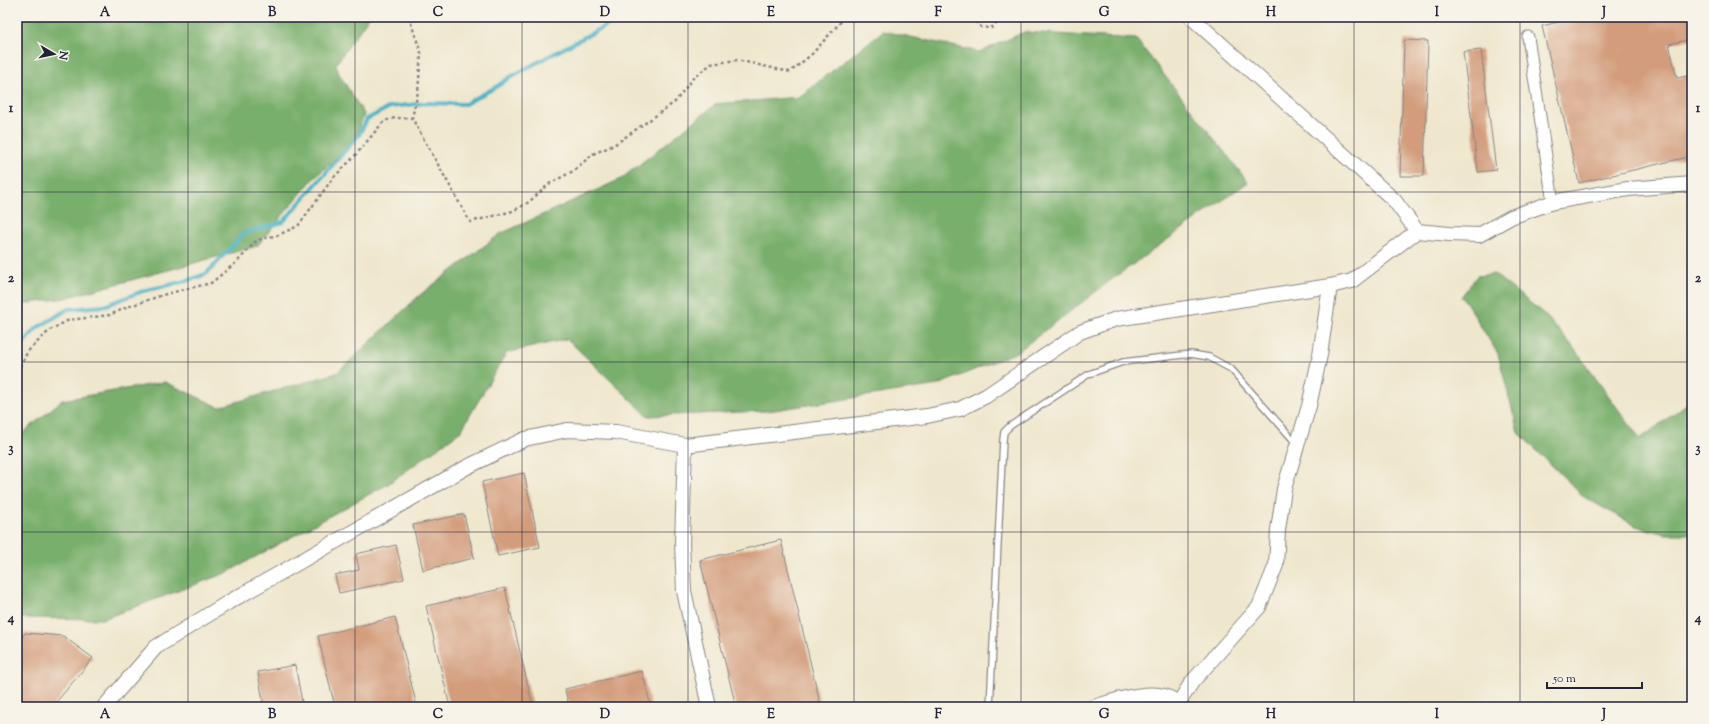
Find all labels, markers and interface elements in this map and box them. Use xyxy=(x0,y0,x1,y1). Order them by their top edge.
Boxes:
text: A xyxy=(100,4,111,22)
text: B xyxy=(268,4,277,22)
text: C xyxy=(433,4,443,22)
text: D xyxy=(600,4,610,22)
text: E xyxy=(767,4,775,22)
text: F xyxy=(934,4,942,22)
text: G xyxy=(1099,4,1110,22)
text: H xyxy=(1266,4,1277,22)
text: I xyxy=(1435,4,1440,22)
text: J xyxy=(1601,4,1606,22)
north arrow xyxy=(34,34,74,74)
text: N xyxy=(54,49,72,61)
text: 1 xyxy=(9,100,14,118)
text: 1 xyxy=(1696,100,1701,118)
text: 2 xyxy=(8,270,15,288)
text: 2 xyxy=(1695,270,1702,288)
text: 3 xyxy=(8,440,14,458)
text: 3 xyxy=(1695,440,1701,458)
text: 4 xyxy=(7,610,15,628)
text: 4 xyxy=(1694,610,1702,628)
scale bar xyxy=(1547,664,1642,690)
text: 50 m xyxy=(1552,670,1576,688)
text: A xyxy=(100,706,111,724)
text: B xyxy=(268,706,277,724)
text: C xyxy=(433,706,443,724)
text: D xyxy=(600,706,610,724)
text: E xyxy=(767,706,775,724)
text: F xyxy=(934,706,942,724)
text: G xyxy=(1099,706,1110,724)
text: H xyxy=(1266,706,1277,724)
text: I xyxy=(1435,706,1440,724)
text: J xyxy=(1601,706,1606,724)

